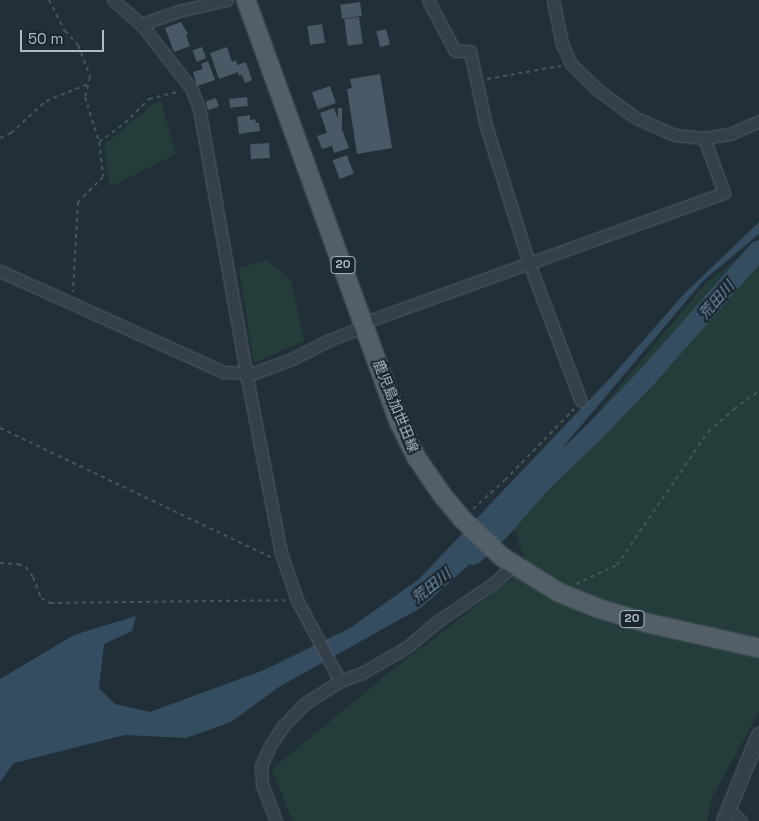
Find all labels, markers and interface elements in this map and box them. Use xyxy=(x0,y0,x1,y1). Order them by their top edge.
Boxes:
scale bar xyxy=(22,20,106,52)
text: 50 m xyxy=(28,29,63,48)
road number: 20 xyxy=(330,256,356,274)
water label: 荒田川 xyxy=(694,277,738,323)
street label: 鹿児島加世田線 xyxy=(370,357,422,455)
water label: 荒田川 xyxy=(408,565,454,607)
road number: 20 xyxy=(620,610,644,628)

